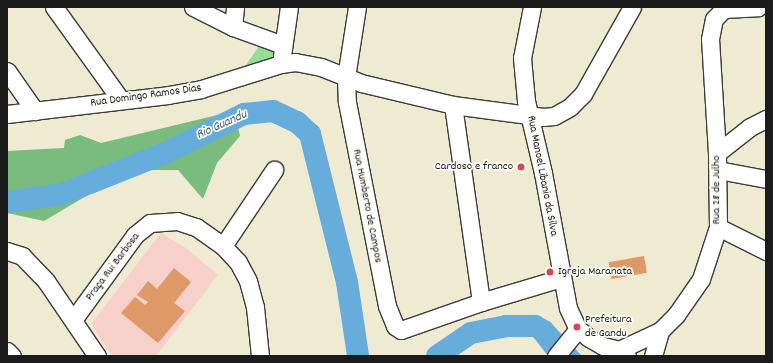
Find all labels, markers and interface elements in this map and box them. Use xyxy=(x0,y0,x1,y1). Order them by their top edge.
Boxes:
street label: Rua Domingo Ramos Dias xyxy=(89,81,203,111)
water label: Rio Guandu xyxy=(194,108,250,144)
street label: Rua Manoel Libanio da Silva xyxy=(523,114,561,238)
street label: Rua Humberto de Campos xyxy=(349,148,385,264)
street label: Rua 28 de Julho xyxy=(710,155,724,225)
place label: Cardoso e franco xyxy=(435,160,513,174)
marker: Cardoso e franco xyxy=(516,162,526,172)
street label: Praça Rui Barbosa xyxy=(83,230,143,304)
place label: Igreja Maranata xyxy=(558,265,632,279)
marker: Igreja Maranata xyxy=(545,267,555,277)
place label: Prefeitura de Gandu xyxy=(585,313,632,341)
marker: Prefeitura de Gandu xyxy=(572,322,582,332)

